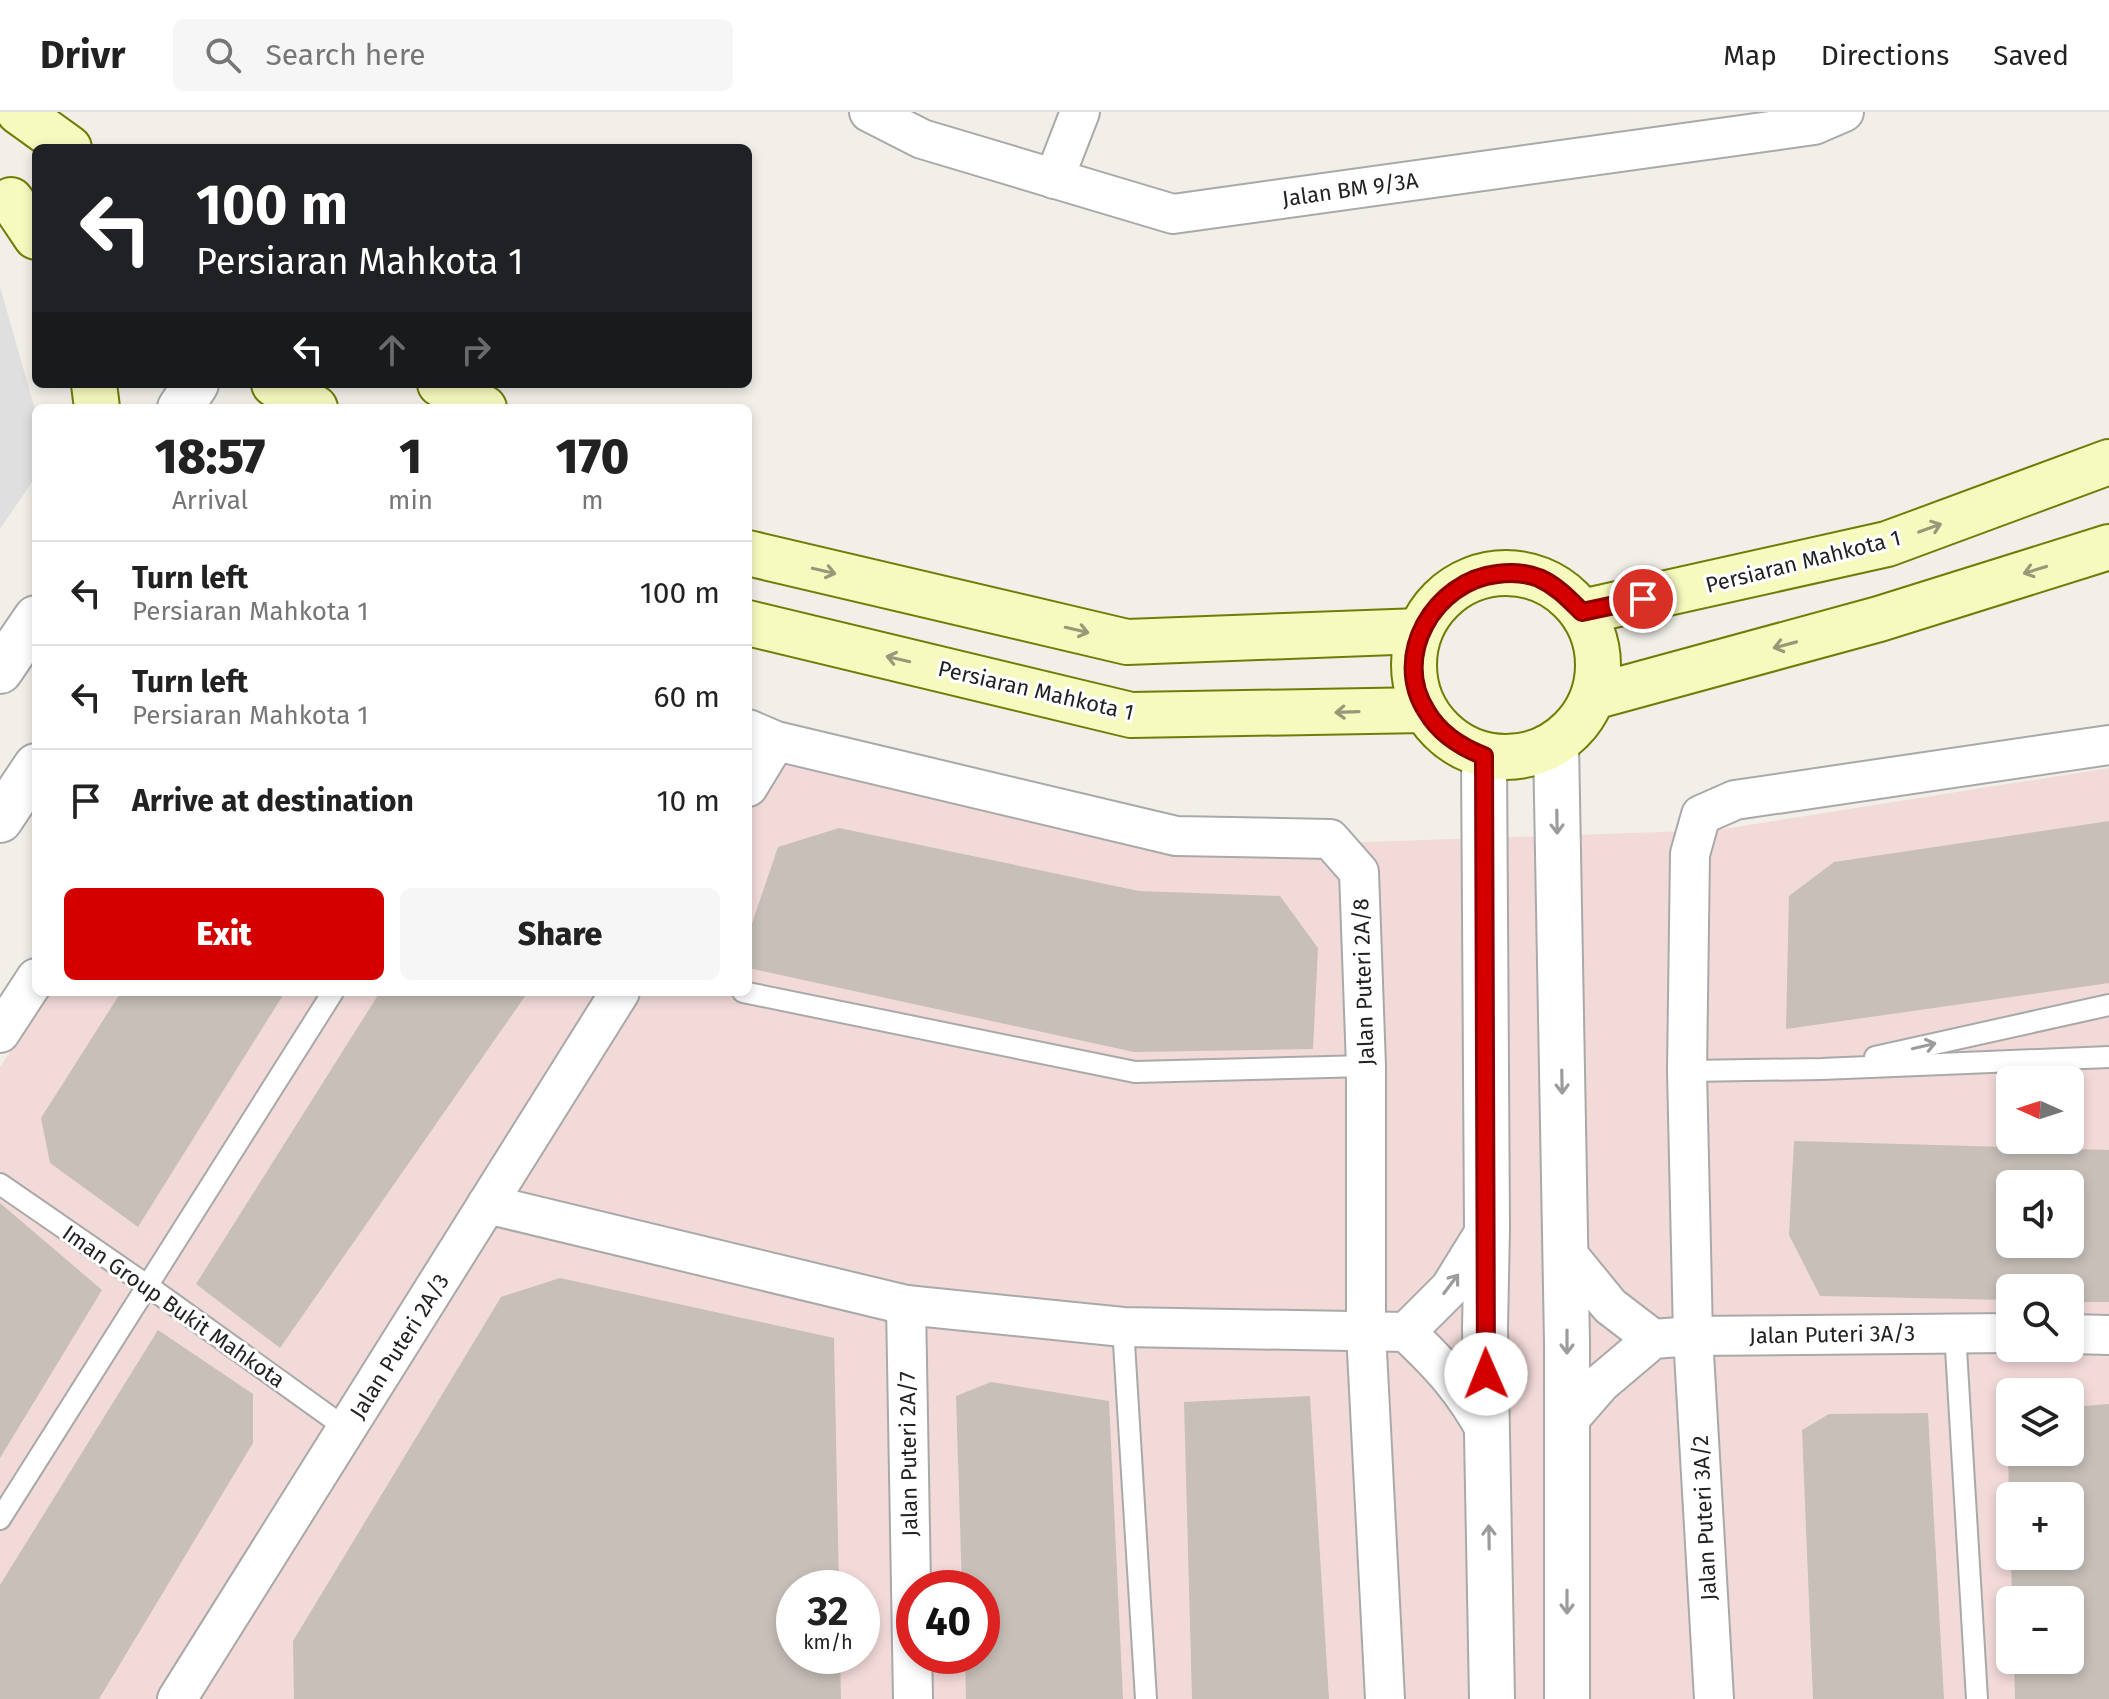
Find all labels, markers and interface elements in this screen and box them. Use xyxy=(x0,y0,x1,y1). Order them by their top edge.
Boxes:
search box xyxy=(173,19,733,91)
text: Drivr xyxy=(40,32,125,78)
icon: search xyxy=(201,33,245,77)
text: Search here xyxy=(265,37,426,73)
text: Map xyxy=(1723,39,1777,72)
text: Directions xyxy=(1821,39,1949,72)
text: Saved xyxy=(1993,39,2069,72)
street label: Jalan BM 9/3A xyxy=(1280,167,1420,212)
text: 100 m xyxy=(196,172,348,239)
icon: left xyxy=(64,176,168,280)
text: Persiaran Mahkota 1 xyxy=(196,240,524,284)
icon: left xyxy=(286,328,330,372)
icon: ahead xyxy=(370,328,414,372)
icon: right xyxy=(454,328,498,372)
text: 18:57 xyxy=(155,428,265,486)
text: 1 xyxy=(399,428,422,486)
text: 170 xyxy=(556,428,629,486)
text: Arrival xyxy=(172,485,248,516)
text: min xyxy=(388,485,433,516)
text: m xyxy=(581,485,604,516)
one-way arrow xyxy=(1917,520,1942,534)
street label: Persiaran Mahkota 1 xyxy=(1703,524,1903,599)
text: Turn left xyxy=(132,560,248,596)
one-way arrow xyxy=(2022,564,2047,579)
one-way arrow xyxy=(810,565,836,580)
pin xyxy=(1609,565,1677,633)
icon: left xyxy=(64,571,108,615)
text: 100 m xyxy=(640,575,720,611)
icon: arrive xyxy=(1621,577,1665,621)
text: Persiaran Mahkota 1 xyxy=(132,596,369,627)
one-way arrow xyxy=(1064,624,1089,639)
one-way arrow xyxy=(1773,638,1799,653)
one-way arrow xyxy=(885,651,911,666)
street label: Persiaran Mahkota 1 xyxy=(935,655,1136,726)
text: Turn left xyxy=(132,664,248,700)
icon: left xyxy=(64,675,108,719)
text: 60 m xyxy=(654,679,720,715)
text: Persiaran Mahkota 1 xyxy=(132,700,369,731)
one-way arrow xyxy=(1334,705,1361,720)
icon: arrive xyxy=(64,779,108,823)
text: Arrive at destination xyxy=(132,783,414,819)
text: 10 m xyxy=(657,783,720,819)
one-way arrow xyxy=(1549,808,1565,835)
button: Exit xyxy=(64,888,384,980)
button: Share xyxy=(400,888,720,980)
street label: Jalan Puteri 2A/8 xyxy=(1347,898,1380,1066)
one-way arrow xyxy=(1911,1038,1936,1053)
north arrow xyxy=(1996,1066,2084,1154)
map controls xyxy=(1996,1066,2084,1674)
one-way arrow xyxy=(1554,1068,1570,1095)
button: sound xyxy=(1996,1170,2084,1258)
street label: Iman Group Bukit Mahkota xyxy=(57,1219,290,1394)
street label: Jalan Puteri 2A/3 xyxy=(344,1269,455,1424)
one-way arrow xyxy=(1443,1274,1460,1295)
button: search xyxy=(1996,1274,2084,1362)
street label: Jalan Puteri 3A/3 xyxy=(1749,1320,1915,1349)
one-way arrow xyxy=(1559,1328,1574,1355)
position arrow xyxy=(1444,1332,1528,1416)
street label: Jalan Puteri 2A/7 xyxy=(894,1371,923,1537)
button: layers xyxy=(1996,1378,2084,1466)
street label: Jalan Puteri 3A/2 xyxy=(1687,1435,1722,1601)
button: + xyxy=(1996,1482,2084,1570)
one-way arrow xyxy=(1481,1524,1497,1551)
speed limit sign: 40 xyxy=(896,1570,1000,1674)
button: − xyxy=(1996,1586,2084,1674)
text: 32 xyxy=(807,1588,849,1636)
one-way arrow xyxy=(1559,1588,1575,1615)
text: km/h xyxy=(803,1630,853,1654)

